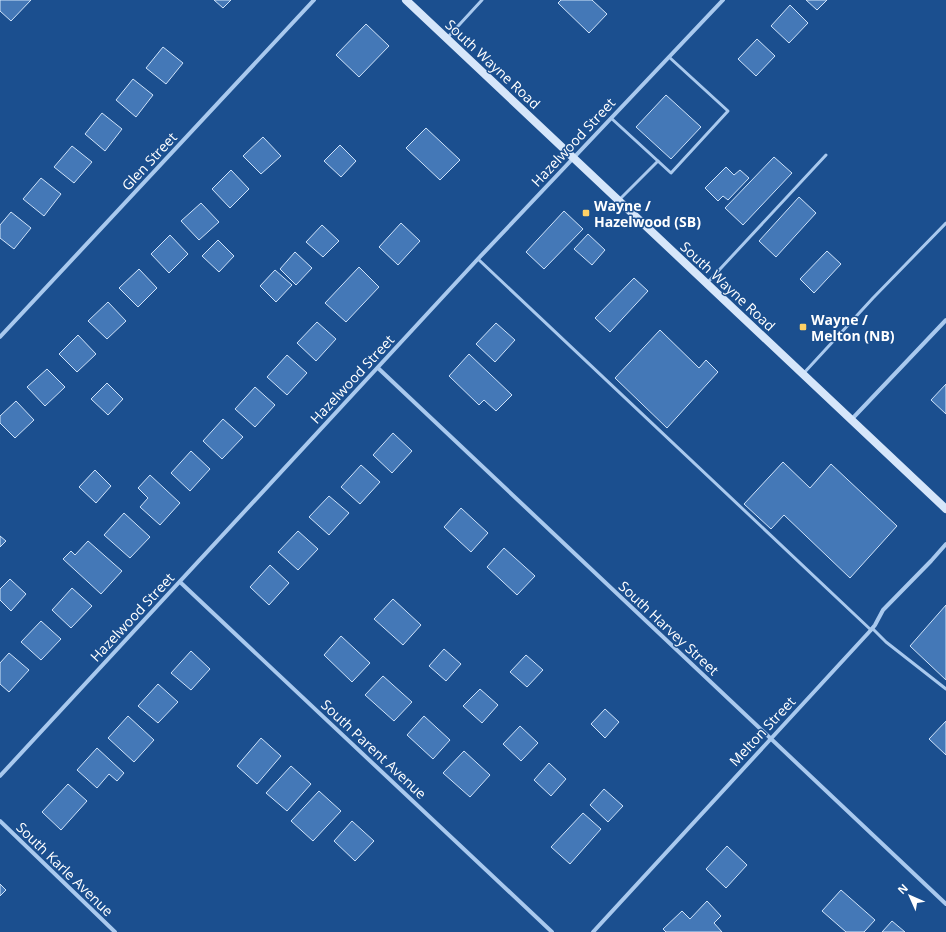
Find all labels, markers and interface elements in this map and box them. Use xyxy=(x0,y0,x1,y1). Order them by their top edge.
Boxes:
street label: South Wayne Road xyxy=(442,15,544,113)
street label: Hazelwood Street xyxy=(527,93,619,191)
street label: Glen Street xyxy=(117,128,181,194)
place label: Wayne / Hazelwood (SB) xyxy=(594,196,701,231)
marker: Wayne / Hazelwood (SB) xyxy=(581,208,591,218)
street label: South Wayne Road xyxy=(677,237,779,335)
place label: Wayne / Melton (NB) xyxy=(811,310,895,345)
marker: Wayne / Melton (NB) xyxy=(798,322,808,332)
street label: Hazelwood Street xyxy=(306,330,398,428)
street label: Hazelwood Street xyxy=(86,568,178,666)
street label: South Harvey Street xyxy=(615,577,723,679)
street label: Melton Street xyxy=(725,692,799,770)
street label: South Parent Avenue xyxy=(317,695,431,803)
street label: South Karle Avenue xyxy=(12,818,118,920)
north arrow xyxy=(890,876,930,916)
text: N xyxy=(894,880,911,897)

